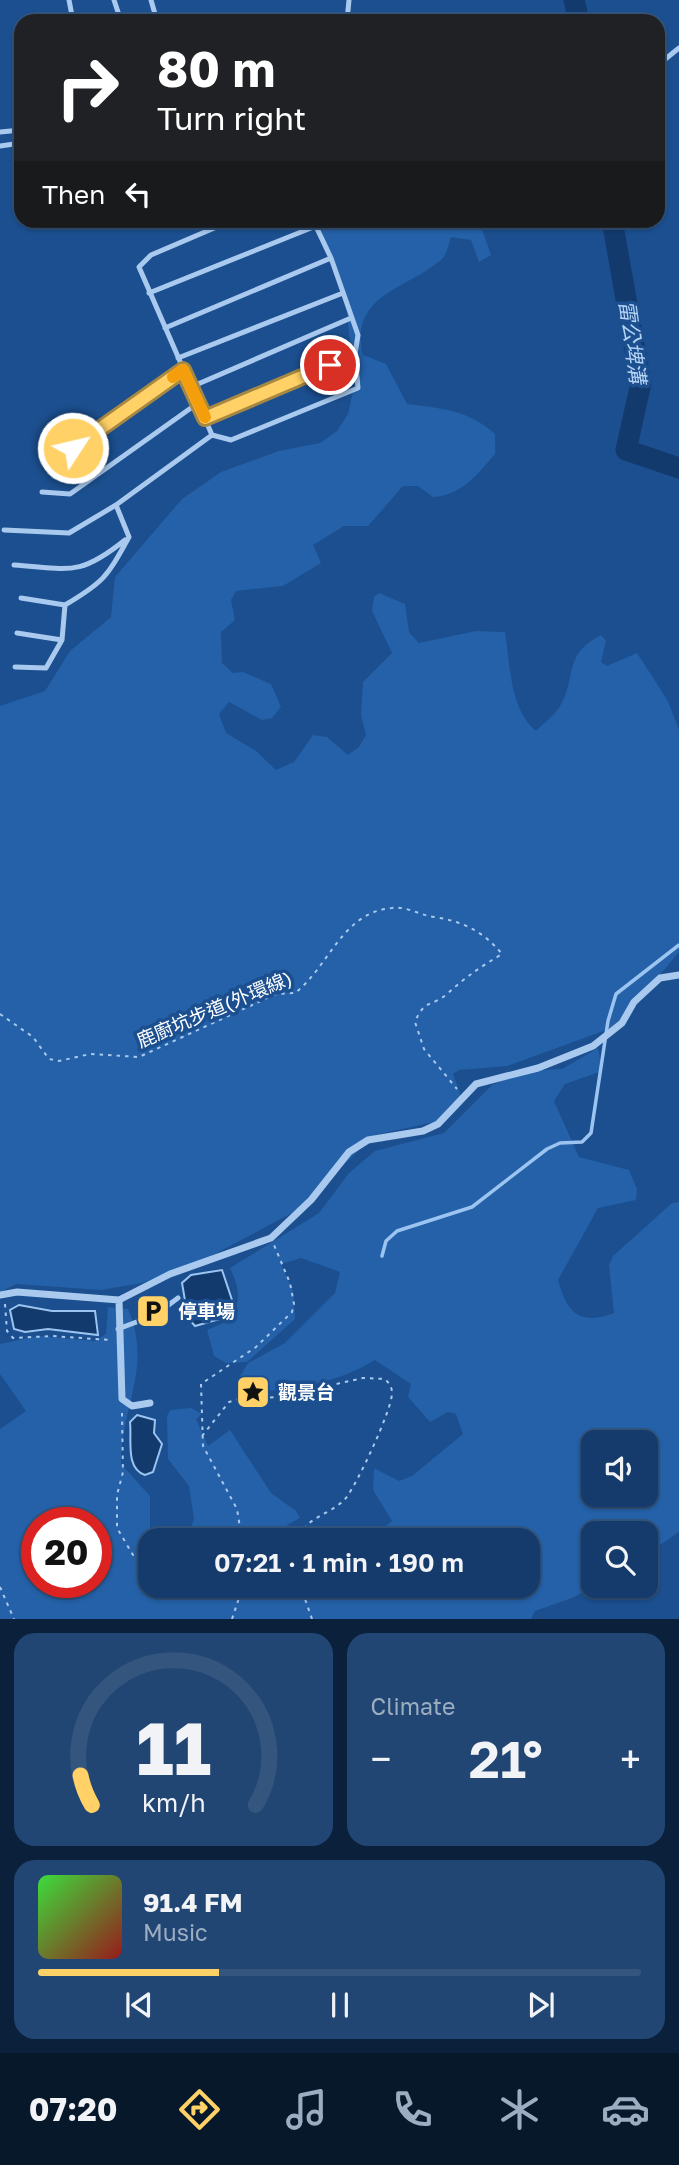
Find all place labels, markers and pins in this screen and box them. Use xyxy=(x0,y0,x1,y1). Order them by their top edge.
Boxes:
pin xyxy=(300,335,360,395)
parking icon: 停車場 xyxy=(134,1292,172,1330)
place label: 停車場 xyxy=(178,1299,235,1322)
place icon: 觀景台 xyxy=(234,1373,272,1411)
place label: 觀景台 xyxy=(278,1380,335,1403)

